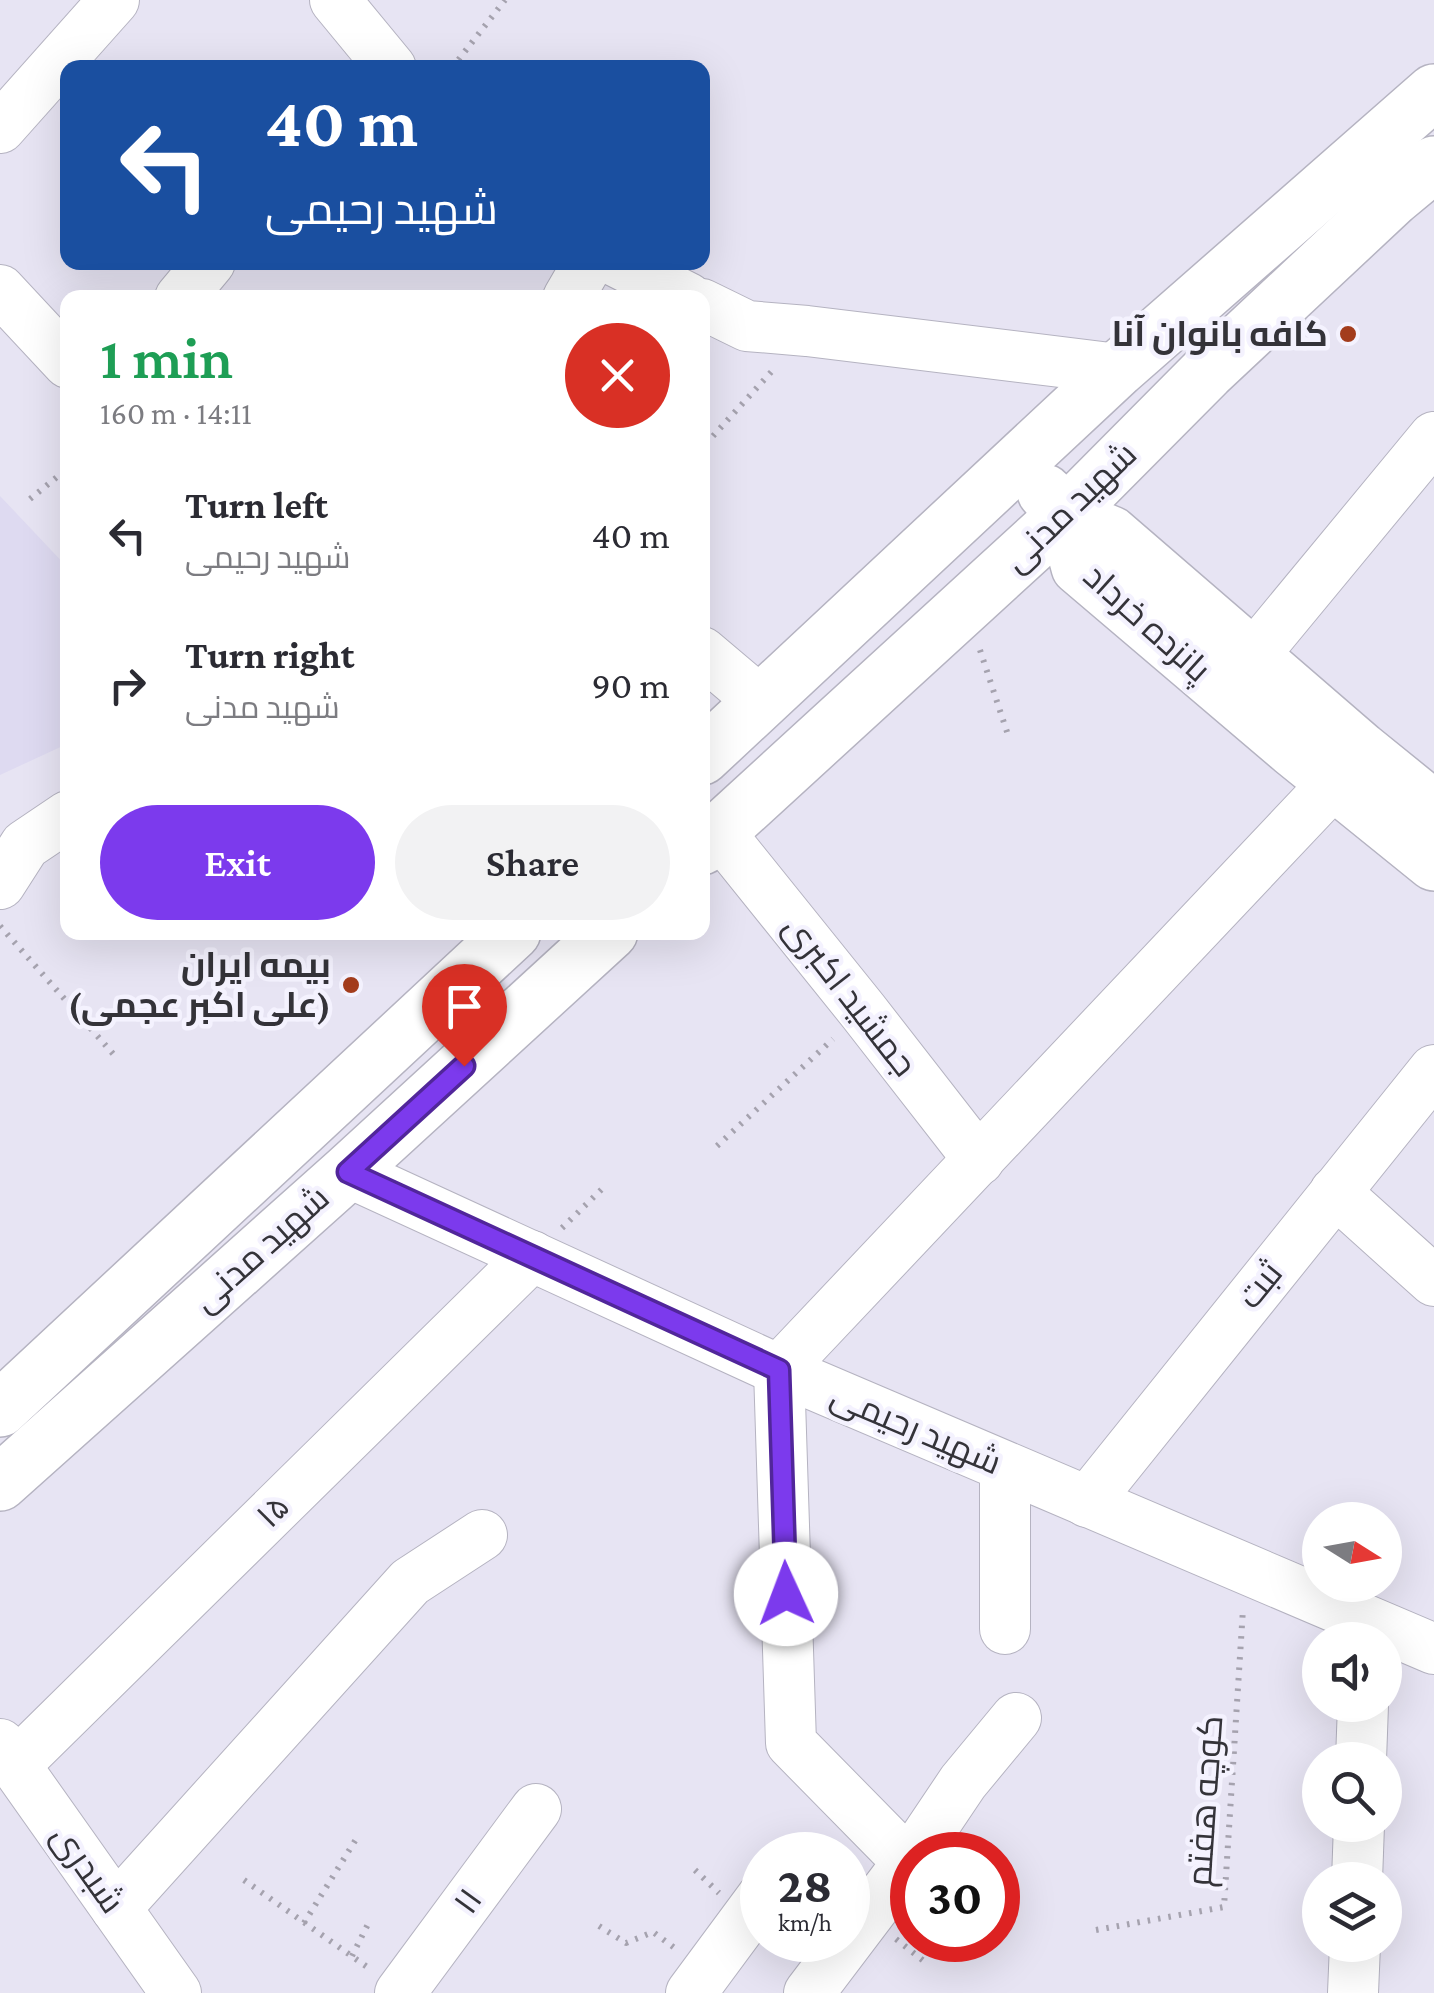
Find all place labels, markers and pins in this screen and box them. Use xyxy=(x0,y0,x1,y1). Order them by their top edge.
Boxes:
place label: کافه بانوان آنا xyxy=(1111,314,1328,355)
marker: کافه بانوان آنا xyxy=(1337,323,1359,345)
place label: بیمه ایران (علی اکبر عجمی) xyxy=(68,946,331,1026)
pin xyxy=(422,964,507,1067)
marker: بیمه ایران (علی اکبر عجمی) xyxy=(340,974,362,996)

